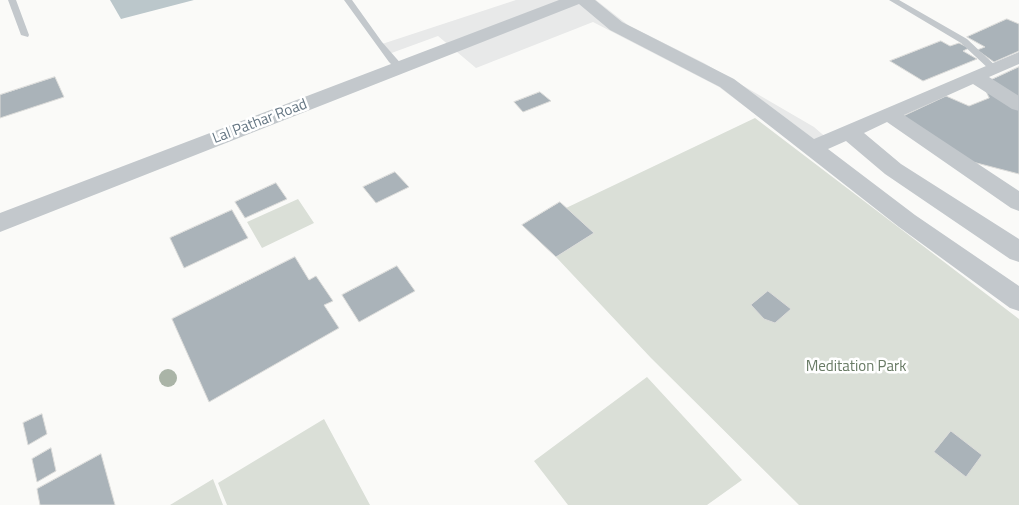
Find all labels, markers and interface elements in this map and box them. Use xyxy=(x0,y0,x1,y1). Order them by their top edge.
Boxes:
street label: Lal Pathar Road xyxy=(210,96,310,148)
park label: Meditation Park xyxy=(806,358,906,376)

